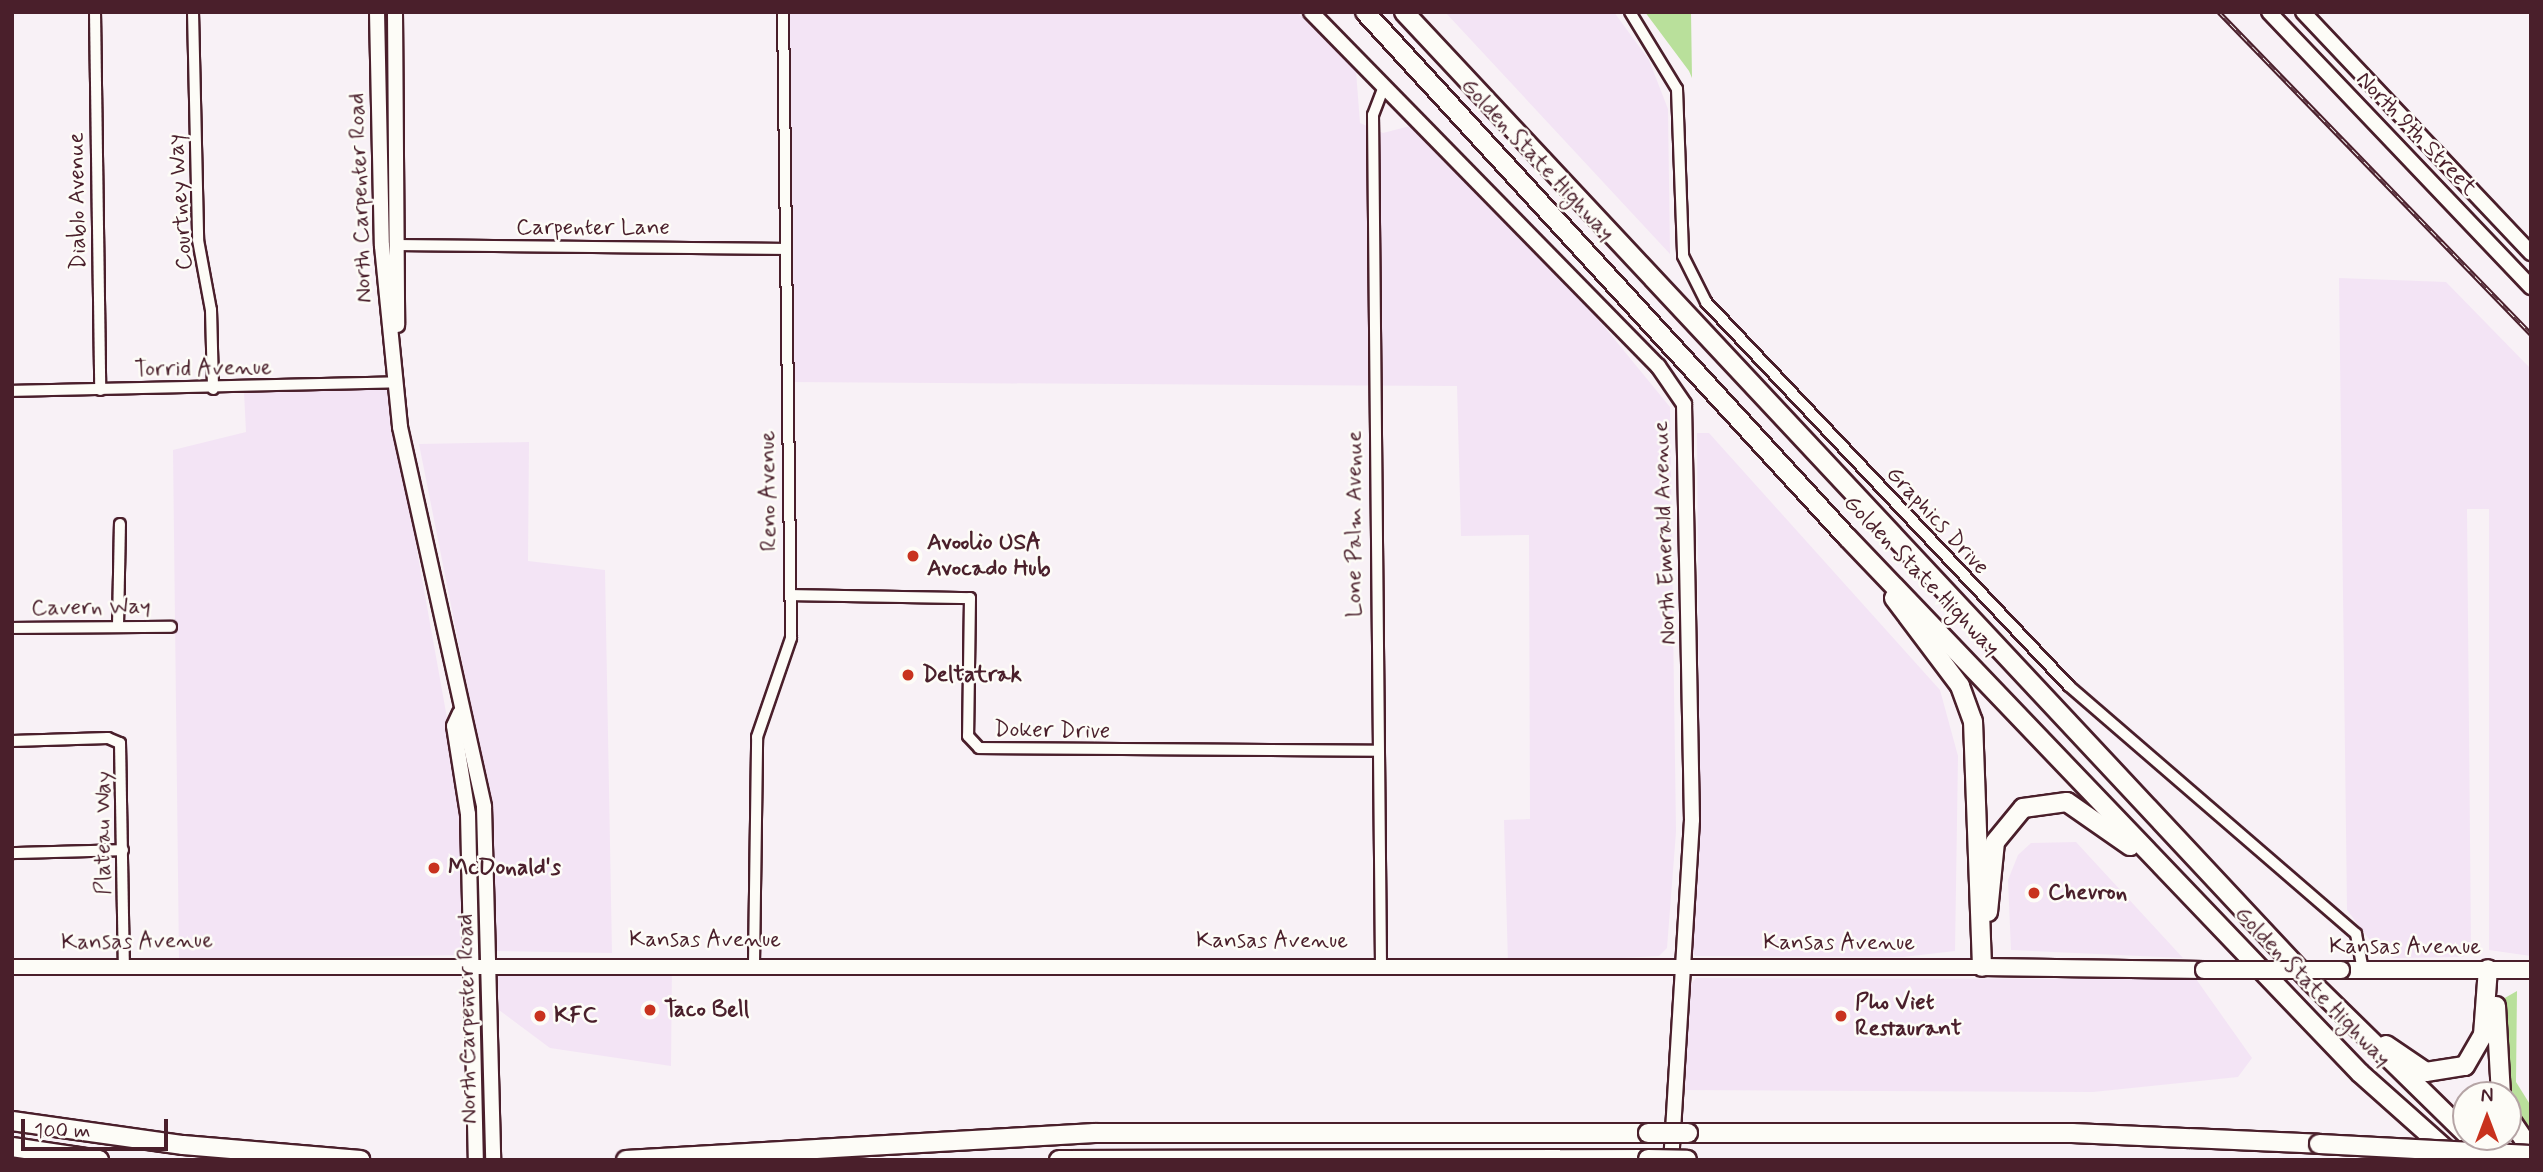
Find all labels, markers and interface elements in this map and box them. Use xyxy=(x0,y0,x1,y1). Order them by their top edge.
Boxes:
street label: North 9th Street xyxy=(2350,66,2482,202)
street label: Golden State Highway xyxy=(1455,74,1619,246)
street label: North Carpenter Road xyxy=(344,92,378,304)
street label: Courtney Way xyxy=(162,131,200,273)
street label: Diablo Avenue xyxy=(63,132,93,270)
street label: Carpenter Lane xyxy=(516,214,670,242)
street label: Torrid Avenue xyxy=(135,354,271,384)
street label: North Emerald Avenue xyxy=(1647,424,1683,642)
street label: Reno Avenue xyxy=(754,428,784,554)
street label: Lone Palm Avenue xyxy=(1341,430,1369,618)
street label: Graphics Drive xyxy=(1880,461,1994,581)
street label: Golden State Highway xyxy=(1838,491,2004,661)
place label: Avoolio USA Avocado Hub xyxy=(927,529,1053,583)
marker: Avoolio USA Avocado Hub xyxy=(905,548,921,564)
street label: Cavern Way xyxy=(30,593,152,623)
place label: Deltatrak xyxy=(922,661,1022,689)
marker: Deltatrak xyxy=(900,667,916,683)
street label: Doker Drive xyxy=(993,716,1111,746)
street label: Plateau Way xyxy=(90,770,118,896)
place label: McDonald's xyxy=(448,854,561,882)
marker: McDonald's xyxy=(426,860,442,876)
place label: Chevron xyxy=(2048,879,2127,907)
marker: Chevron xyxy=(2026,885,2042,901)
street label: Golden State Highway xyxy=(2229,902,2395,1072)
street label: North Carpenter Road xyxy=(452,914,484,1124)
street label: Kansas Avenue xyxy=(630,926,780,954)
street label: Kansas Avenue xyxy=(62,927,212,957)
street label: Kansas Avenue xyxy=(1197,927,1347,955)
street label: Kansas Avenue xyxy=(1764,929,1914,957)
street label: Kansas Avenue xyxy=(2330,933,2480,961)
place label: Pho Viet Restaurant xyxy=(1855,989,1962,1043)
place label: Taco Bell xyxy=(664,996,748,1024)
place label: KFC xyxy=(554,1002,597,1030)
marker: Taco Bell xyxy=(642,1002,658,1018)
marker: KFC xyxy=(532,1008,548,1024)
marker: Pho Viet Restaurant xyxy=(1833,1008,1849,1024)
north arrow xyxy=(2452,1081,2522,1151)
text: N xyxy=(2481,1084,2493,1109)
scale bar xyxy=(24,1106,172,1150)
text: 100 m xyxy=(34,1117,90,1145)

